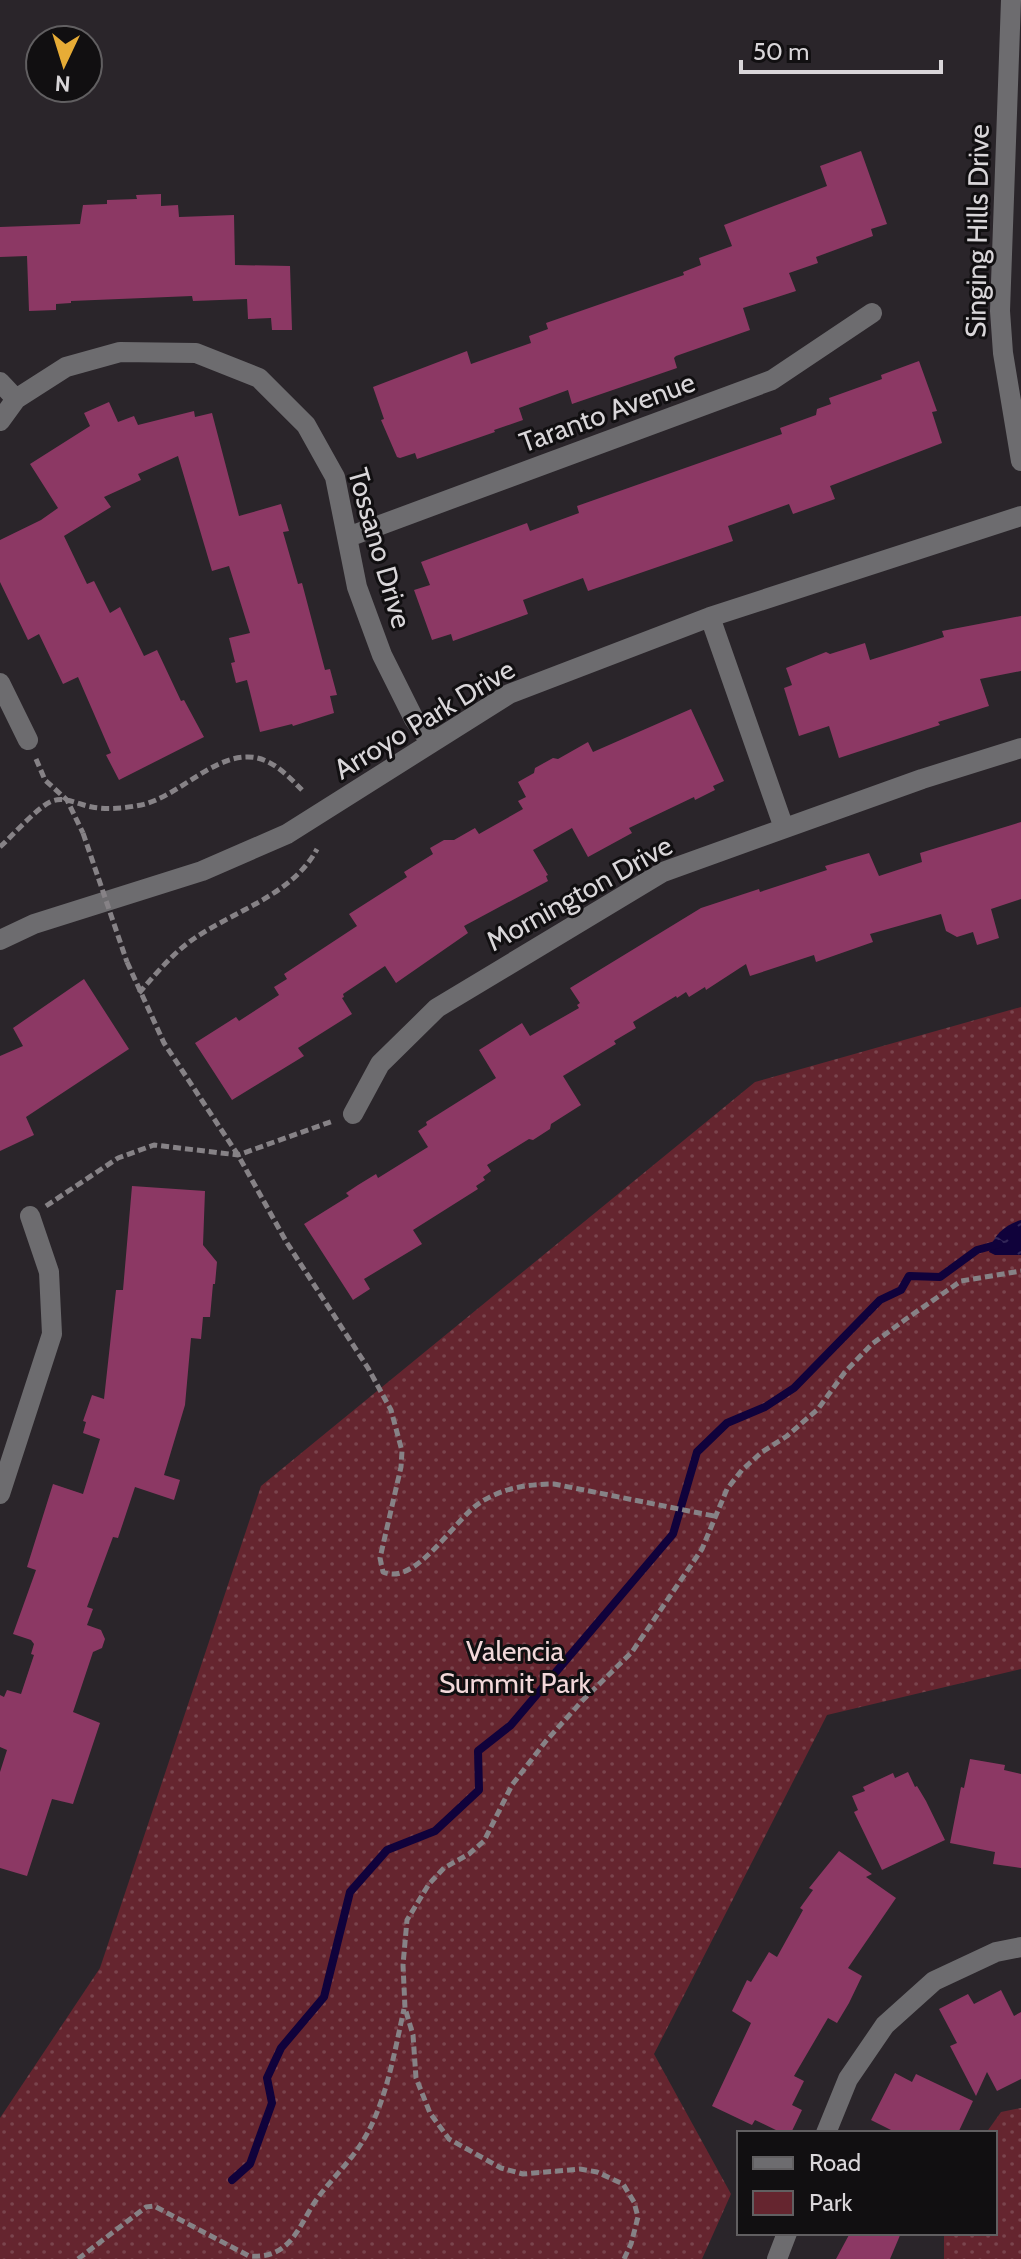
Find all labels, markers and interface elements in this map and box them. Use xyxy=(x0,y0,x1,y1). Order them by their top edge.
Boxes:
north arrow xyxy=(24,24,104,104)
scale bar xyxy=(741,24,941,74)
text: 50 m xyxy=(753,37,809,66)
text: N xyxy=(54,69,71,97)
street label: Singing Hills Drive xyxy=(958,124,996,338)
street label: Taranto Avenue xyxy=(515,365,699,459)
street label: Tossano Drive xyxy=(341,464,419,632)
street label: Arroyo Park Drive xyxy=(327,652,521,786)
street label: Mornington Drive xyxy=(480,828,678,958)
park label: Valencia Summit Park xyxy=(439,1634,591,1700)
legend xyxy=(737,2131,997,2235)
text: Road xyxy=(809,2148,861,2177)
text: Park xyxy=(809,2188,852,2217)

